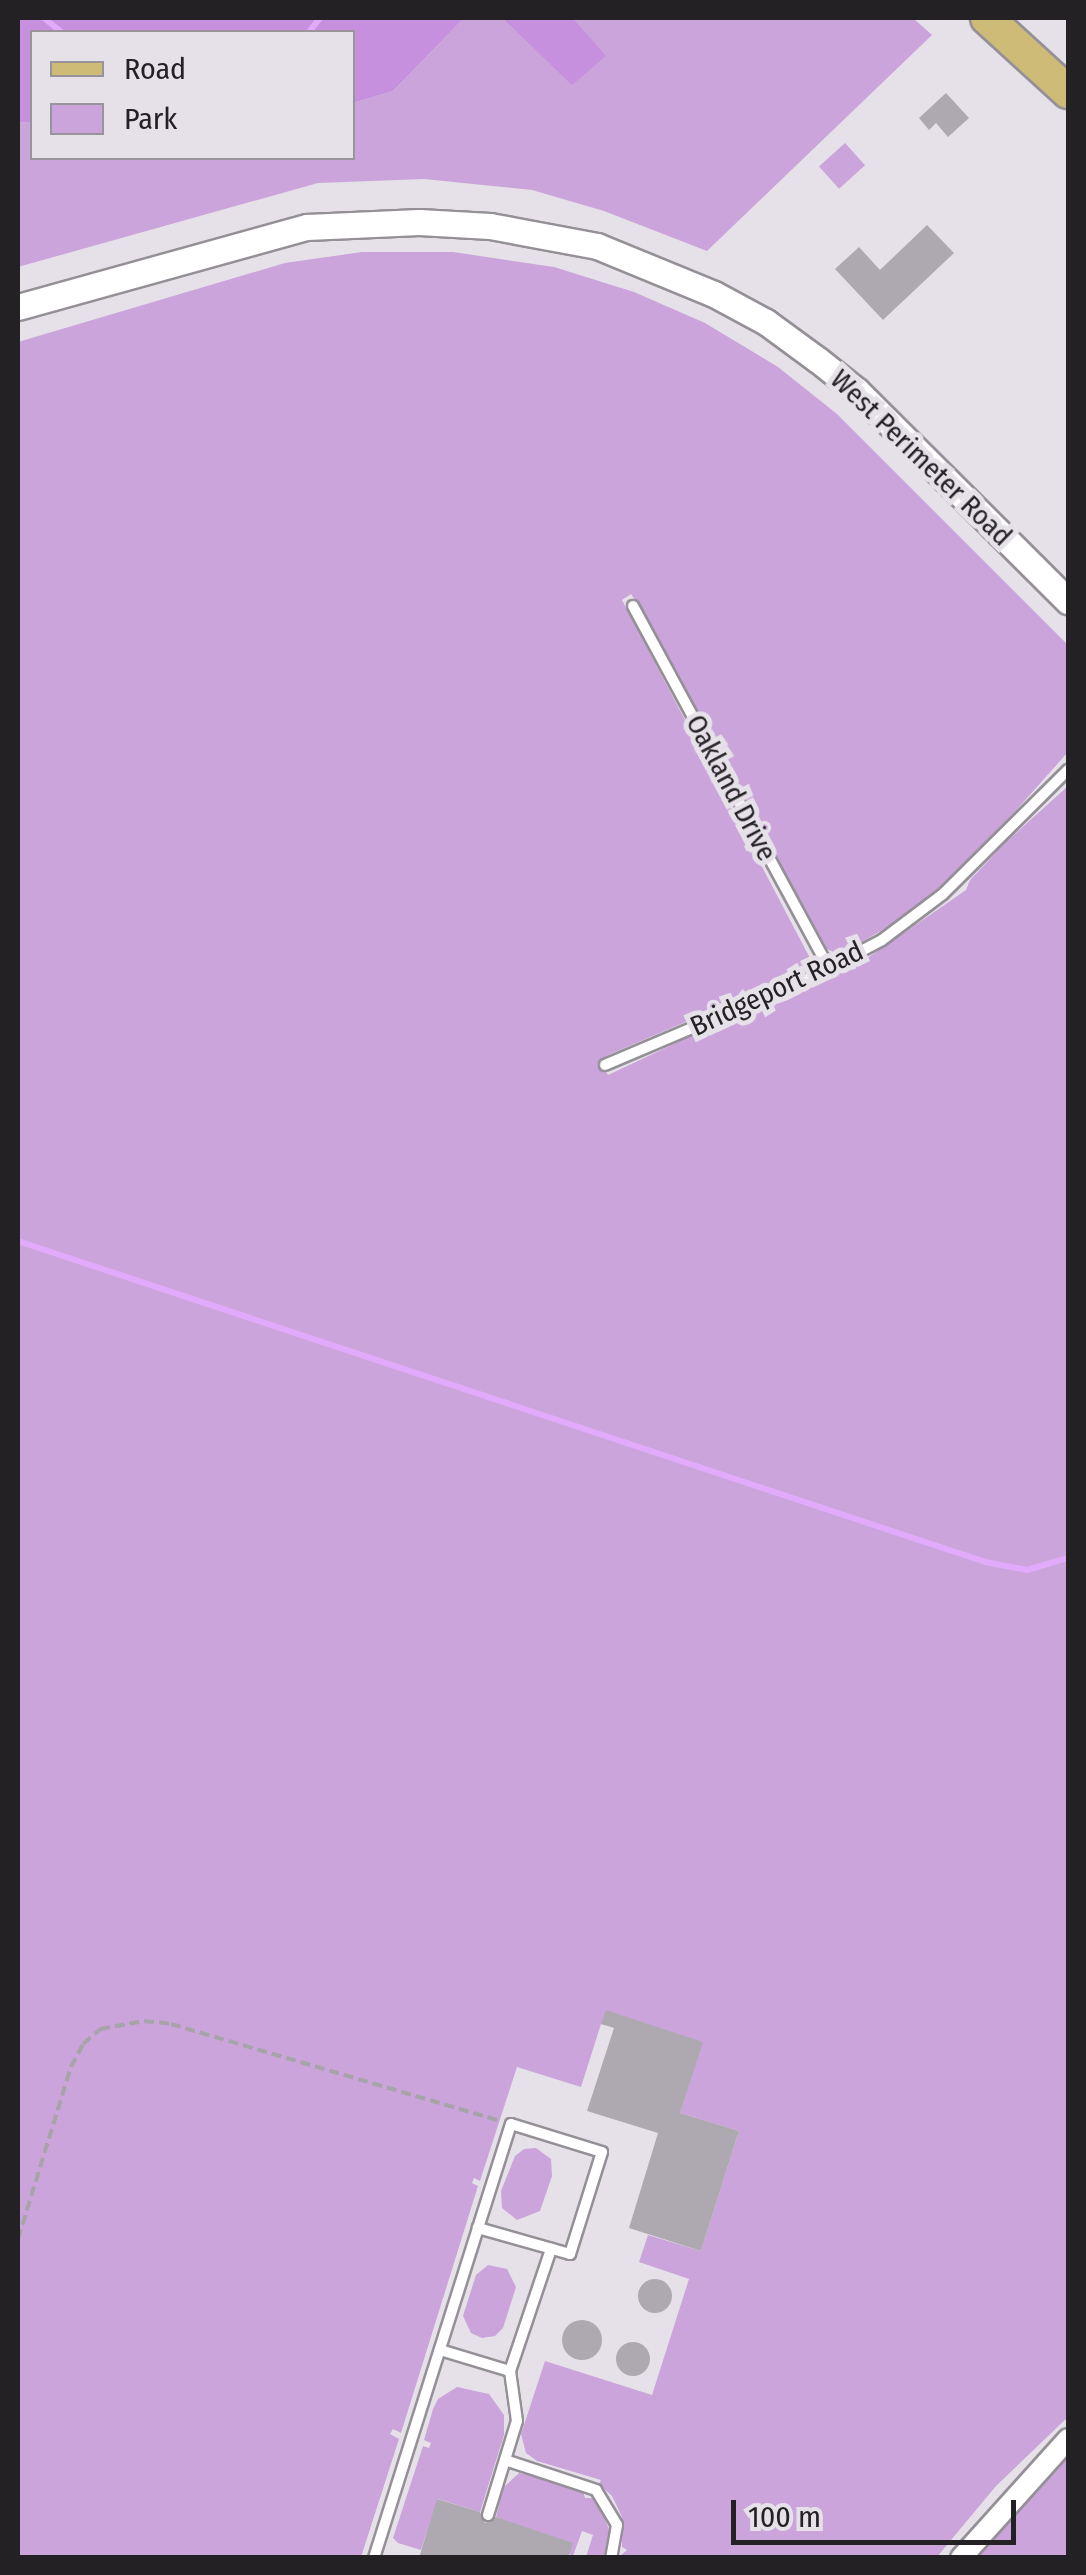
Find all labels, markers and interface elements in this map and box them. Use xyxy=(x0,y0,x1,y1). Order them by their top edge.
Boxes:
legend xyxy=(30,30,355,160)
text: Road xyxy=(124,51,186,87)
text: Park xyxy=(124,101,177,137)
street label: West Perimeter Road xyxy=(823,363,1019,553)
street label: Oakland Drive xyxy=(678,709,784,867)
street label: Bridgeport Road xyxy=(685,934,869,1044)
scale bar xyxy=(736,2480,1021,2542)
text: 100 m xyxy=(748,2499,821,2535)

